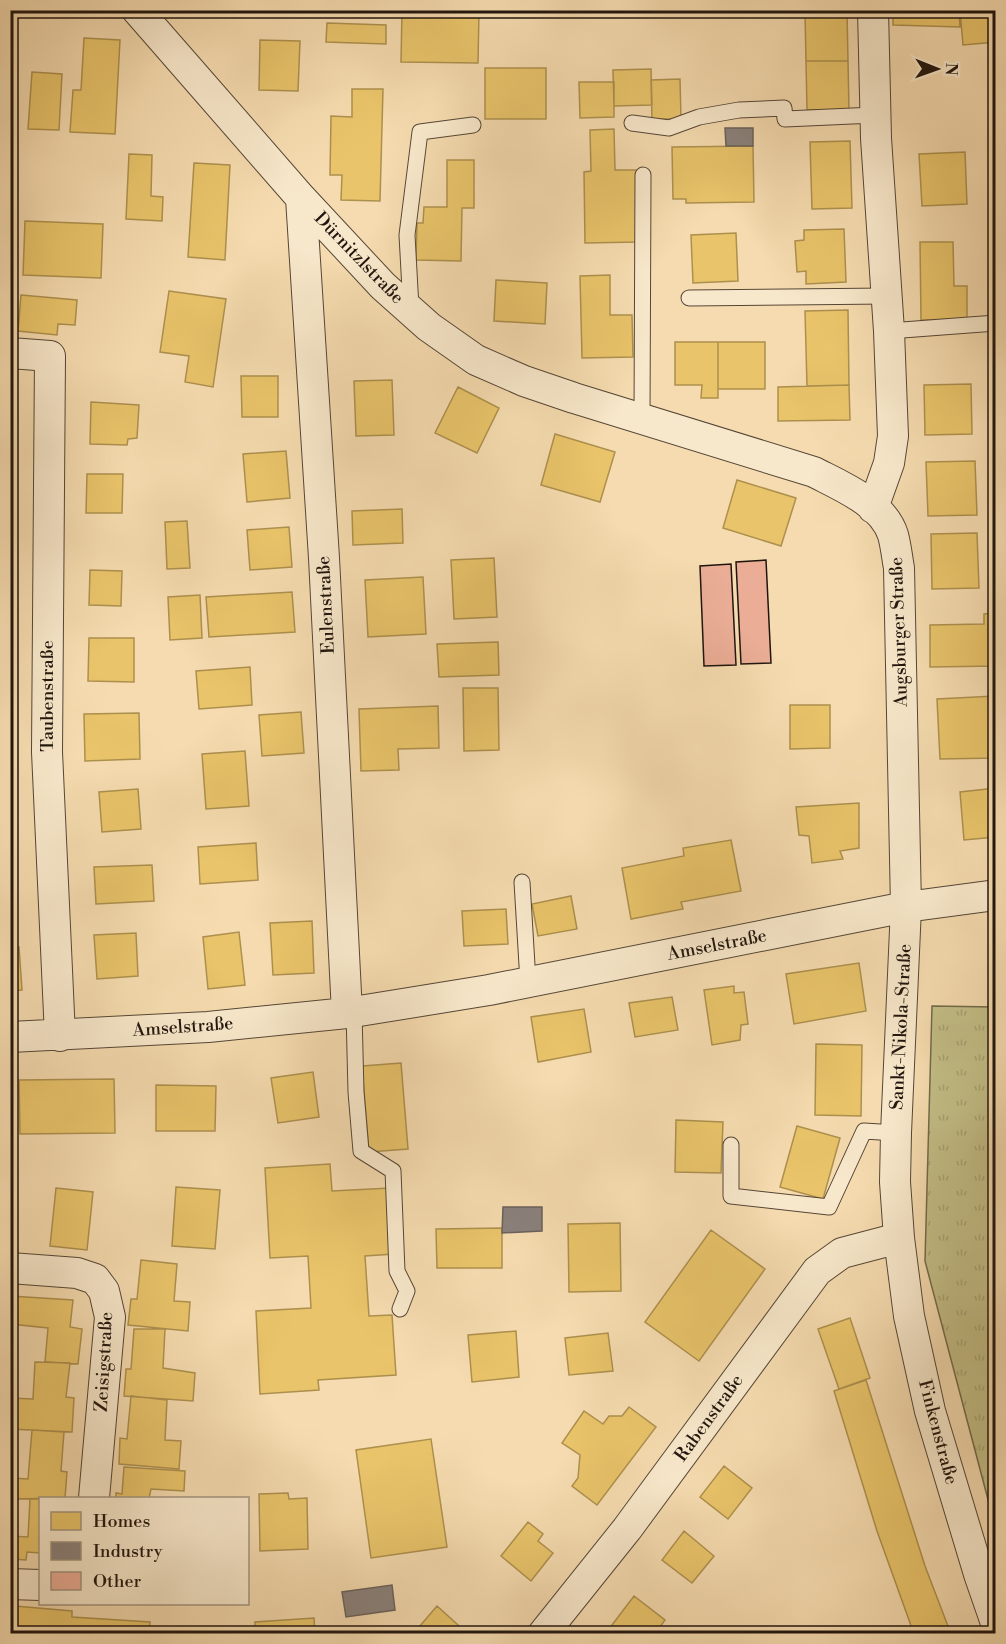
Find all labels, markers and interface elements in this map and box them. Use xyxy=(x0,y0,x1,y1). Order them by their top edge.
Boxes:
north arrow xyxy=(907,39,967,99)
text: N xyxy=(941,63,961,76)
street label: Dürnitzlstraße xyxy=(309,207,409,309)
street label: Eulenstraße xyxy=(312,555,340,655)
street label: Augsburger Straße xyxy=(885,557,913,708)
street label: Taubenstraße xyxy=(36,640,59,752)
street label: Amselstraße xyxy=(664,924,769,966)
street label: Sankt-Nikola-Straße xyxy=(885,943,917,1111)
street label: Amselstraße xyxy=(131,1012,234,1042)
street label: Zeisigstraße xyxy=(90,1311,118,1413)
street label: Rabenstraße xyxy=(670,1370,748,1466)
street label: Finkenstraße xyxy=(913,1377,963,1487)
legend xyxy=(39,1497,249,1605)
text: Homes xyxy=(93,1510,150,1533)
text: Industry xyxy=(93,1540,163,1563)
text: Other xyxy=(93,1570,141,1593)

